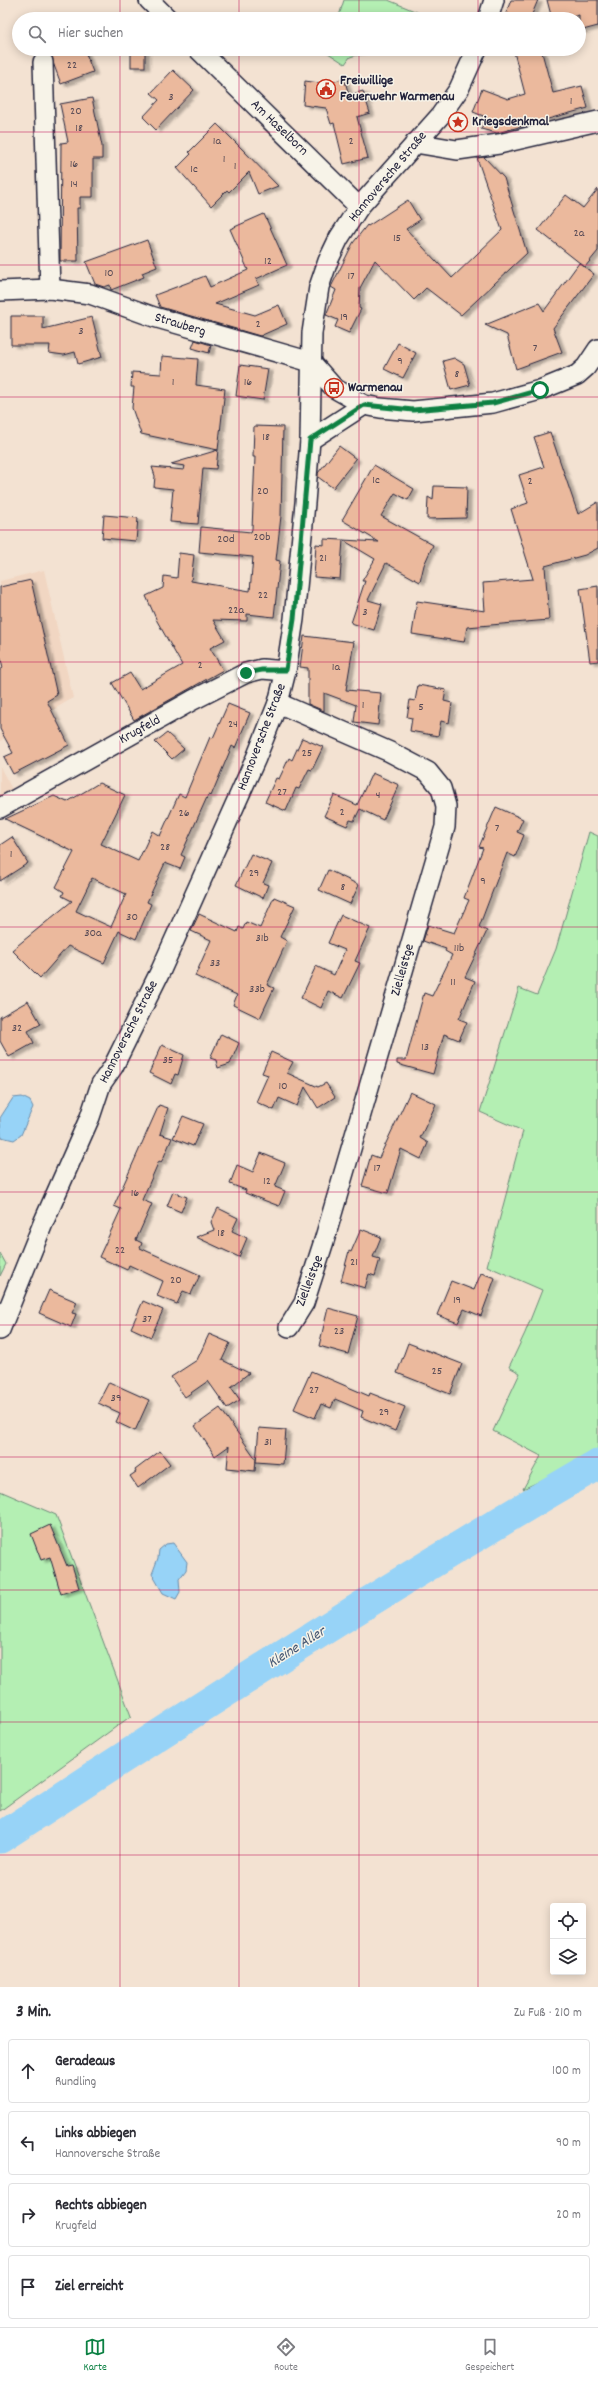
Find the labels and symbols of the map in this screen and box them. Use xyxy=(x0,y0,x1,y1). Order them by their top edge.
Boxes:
house number: 22 xyxy=(67,57,77,74)
place label: Freiwillige Feuerwehr Warmenau xyxy=(340,71,454,107)
public building icon: Freiwillige Feuerwehr Warmenau xyxy=(315,78,337,100)
house number: 3 xyxy=(168,89,174,106)
house number: 1 xyxy=(570,93,572,110)
street label: Am Haselborn xyxy=(246,95,312,161)
house number: 20 xyxy=(70,103,82,120)
place icon: Kriegsdenkmal xyxy=(447,111,469,133)
place label: Kriegsdenkmal xyxy=(472,112,550,132)
house number: 18 xyxy=(75,120,83,137)
street label: Hannoversche Straße xyxy=(344,127,432,227)
house number: 1a xyxy=(213,133,221,150)
house number: 2 xyxy=(348,133,354,150)
house number: 1 xyxy=(223,151,225,168)
house number: 16 xyxy=(70,156,78,173)
house number: 1 xyxy=(234,158,236,175)
house number: 1c xyxy=(190,161,198,178)
house number: 14 xyxy=(70,176,78,193)
house number: 2a xyxy=(574,225,585,242)
house number: 15 xyxy=(393,230,401,247)
house number: 12 xyxy=(264,253,272,270)
house number: 10 xyxy=(104,265,114,282)
house number: 17 xyxy=(347,268,355,285)
street label: Strauberg xyxy=(152,308,208,342)
house number: 19 xyxy=(340,309,348,326)
house number: 2 xyxy=(255,316,261,333)
house number: 3 xyxy=(78,323,84,340)
house number: 7 xyxy=(533,340,538,357)
house number: 9 xyxy=(397,353,403,370)
house number: 8 xyxy=(455,366,460,383)
house number: 1 xyxy=(172,374,174,391)
house number: 16 xyxy=(244,374,252,391)
bus stop icon: Warmenau xyxy=(323,377,345,399)
place label: Warmenau xyxy=(348,378,403,398)
route start xyxy=(531,381,549,399)
house number: 18 xyxy=(262,429,270,446)
house number: 1c xyxy=(372,472,380,489)
house number: 2 xyxy=(527,473,533,490)
house number: 20 xyxy=(257,483,269,500)
house number: 20b xyxy=(254,529,270,546)
house number: 20d xyxy=(217,531,235,548)
house number: 21 xyxy=(319,550,327,567)
house number: 22 xyxy=(258,587,268,604)
house number: 22a xyxy=(228,602,244,619)
house number: 3 xyxy=(362,604,368,621)
house number: 2 xyxy=(197,657,203,674)
house number: 1a xyxy=(332,659,340,676)
route end xyxy=(237,664,255,682)
street label: Hannoversche Straße xyxy=(232,681,292,793)
house number: 1 xyxy=(362,697,364,714)
house number: 5 xyxy=(418,699,424,716)
street label: Krugfeld xyxy=(116,710,164,750)
house number: 24 xyxy=(228,716,238,733)
house number: 25 xyxy=(302,745,312,762)
house number: 27 xyxy=(277,784,287,801)
house number: 4 xyxy=(376,787,381,804)
house number: 2 xyxy=(339,804,345,821)
house number: 26 xyxy=(178,805,190,822)
house number: 7 xyxy=(495,820,500,837)
house number: 28 xyxy=(160,839,170,856)
house number: 1 xyxy=(10,846,12,863)
house number: 29 xyxy=(249,865,259,882)
house number: 9 xyxy=(480,873,486,890)
house number: 8 xyxy=(341,879,346,896)
house number: 30 xyxy=(126,909,138,926)
house number: 30a xyxy=(84,925,102,942)
house number: 31b xyxy=(255,930,269,947)
house number: 11b xyxy=(454,940,464,957)
street label: Zielleistge xyxy=(386,941,420,999)
house number: 33 xyxy=(210,955,220,972)
house number: 11 xyxy=(450,974,456,991)
street label: Hannoversche Straße xyxy=(94,977,164,1087)
house number: 33b xyxy=(249,981,265,998)
house number: 32 xyxy=(12,1020,22,1037)
house number: 13 xyxy=(421,1039,429,1056)
house number: 35 xyxy=(163,1052,173,1069)
house number: 10 xyxy=(278,1078,288,1095)
house number: 17 xyxy=(373,1160,381,1177)
house number: 12 xyxy=(263,1173,271,1190)
house number: 16 xyxy=(131,1185,139,1202)
house number: 18 xyxy=(217,1225,225,1242)
house number: 22 xyxy=(115,1242,125,1259)
street label: Zielleistge xyxy=(291,1252,329,1310)
house number: 21 xyxy=(350,1254,358,1271)
house number: 20 xyxy=(170,1272,182,1289)
house number: 19 xyxy=(453,1292,461,1309)
house number: 37 xyxy=(142,1311,152,1328)
house number: 23 xyxy=(334,1323,344,1340)
house number: 25 xyxy=(432,1363,442,1380)
house number: 27 xyxy=(309,1382,319,1399)
house number: 39 xyxy=(111,1390,121,1407)
house number: 29 xyxy=(379,1404,389,1421)
house number: 31 xyxy=(264,1434,272,1451)
water label: Kleine Aller xyxy=(264,1621,331,1674)

